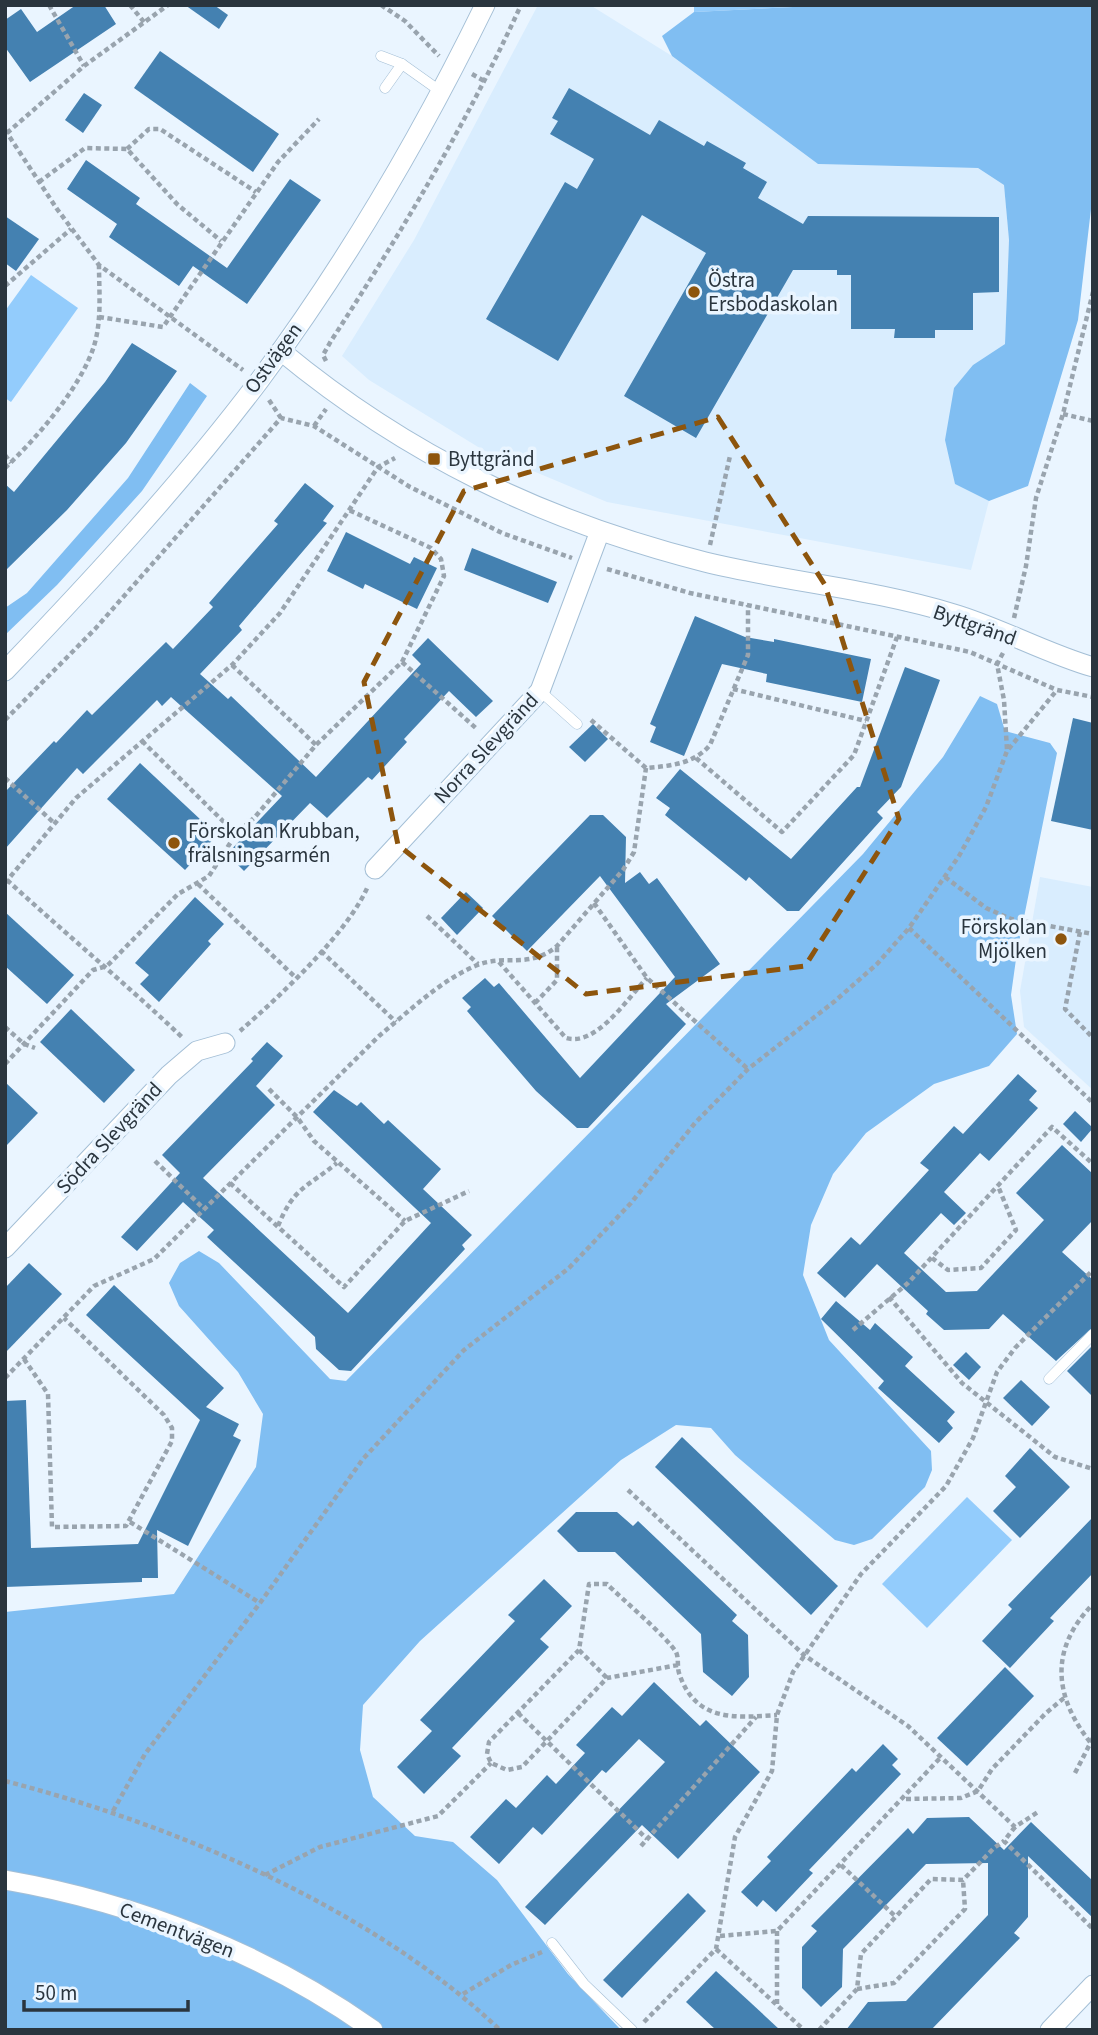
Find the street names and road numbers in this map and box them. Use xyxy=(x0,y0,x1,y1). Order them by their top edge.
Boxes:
street label: Ostvägen xyxy=(237,316,309,400)
street label: Byttgränd xyxy=(929,597,1021,653)
street label: Norra Slevgränd xyxy=(427,686,545,810)
street label: Södra Slevgränd xyxy=(49,1075,169,1201)
street label: Cementvägen xyxy=(115,1894,239,1966)

